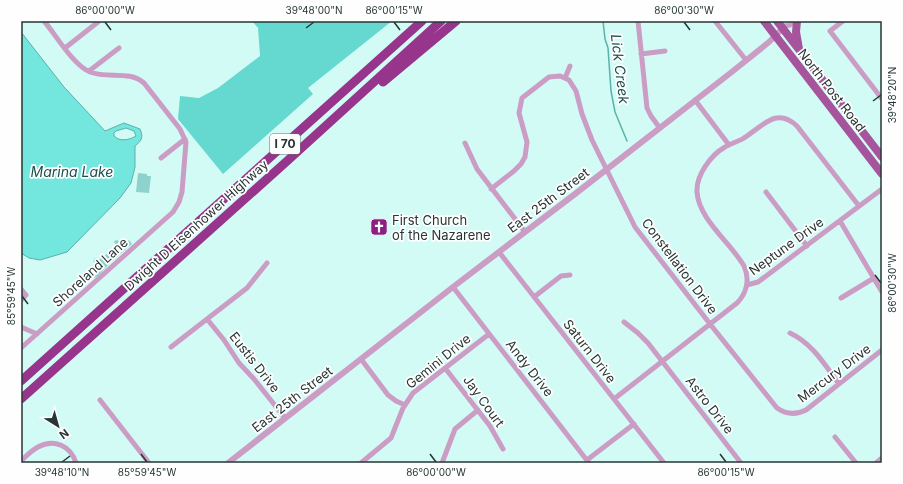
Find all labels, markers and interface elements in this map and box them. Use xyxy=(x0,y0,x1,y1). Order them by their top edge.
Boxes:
text: 86°00'00"W xyxy=(75,4,135,16)
text: 39°48'00"N xyxy=(286,4,342,16)
text: 86°00'15"W xyxy=(365,4,423,16)
text: 86°00'30"W xyxy=(654,4,714,16)
water label: Lick Creek xyxy=(608,33,633,105)
street label: North Post Road xyxy=(795,45,869,135)
text: 39°48'20"N xyxy=(886,67,898,123)
road number: I 70 xyxy=(270,134,300,154)
street label: Dwight D Eisenhower Highway xyxy=(121,156,271,294)
water label: Marina Lake xyxy=(31,163,113,180)
street label: East 25th Street xyxy=(504,164,592,236)
place label: First Church of the Nazarene xyxy=(392,212,491,243)
street label: Neptune Drive xyxy=(746,214,826,278)
street label: Constellation Drive xyxy=(639,215,721,317)
church icon: First Church of the Nazarene xyxy=(369,217,389,237)
street label: Shoreland Lane xyxy=(49,234,131,310)
text: 86°00'30"W xyxy=(886,253,898,313)
text: 85°59'45"W xyxy=(5,267,17,325)
street label: Saturn Drive xyxy=(560,316,620,386)
street label: Eustis Drive xyxy=(226,328,284,396)
street label: Gemini Drive xyxy=(402,330,474,392)
street label: Andy Drive xyxy=(503,336,557,400)
street label: Mercury Drive xyxy=(794,340,874,406)
street label: East 25th Street xyxy=(248,363,336,435)
street label: Jay Court xyxy=(460,372,508,430)
street label: Astro Drive xyxy=(683,373,737,437)
north arrow xyxy=(38,406,78,446)
text: N xyxy=(56,426,72,442)
text: 39°48'10"N xyxy=(35,466,89,478)
text: 85°59'45"W xyxy=(118,466,176,478)
text: 86°00'00"W xyxy=(406,466,466,478)
text: 86°00'15"W xyxy=(697,466,755,478)

